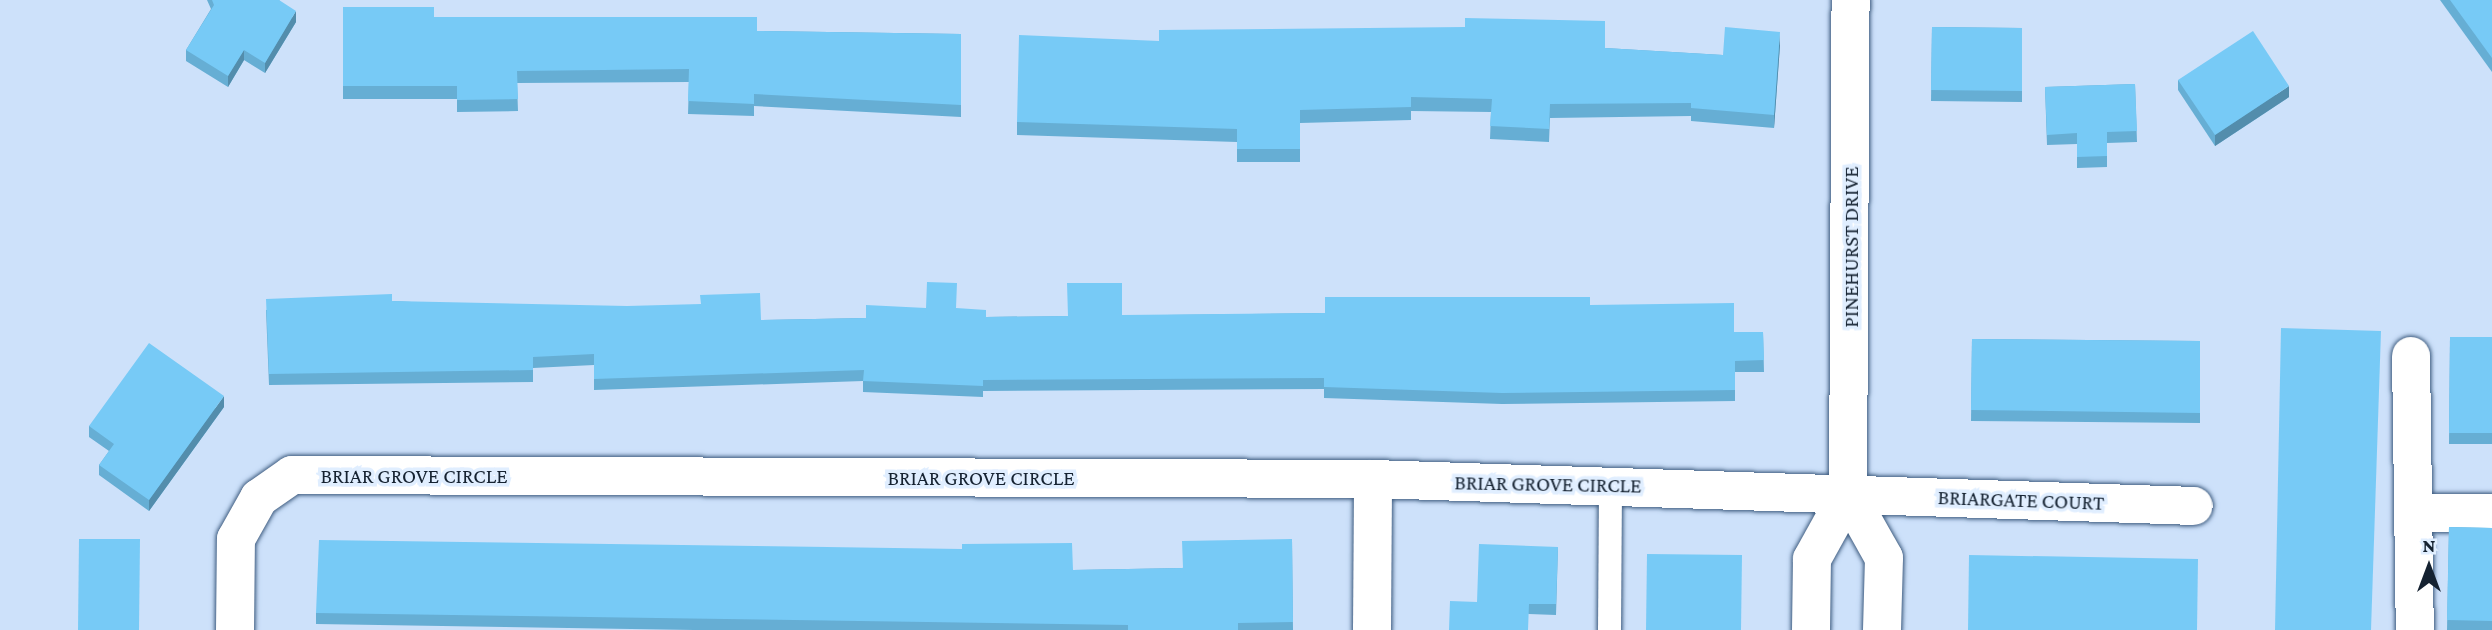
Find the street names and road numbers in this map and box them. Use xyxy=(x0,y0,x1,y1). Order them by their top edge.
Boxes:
street label: PINEHURST DRIVE xyxy=(1838,166,1864,328)
street label: BRIAR GROVE CIRCLE xyxy=(320,463,508,489)
street label: BRIAR GROVE CIRCLE xyxy=(887,465,1075,491)
street label: BRIAR GROVE CIRCLE xyxy=(1454,470,1642,498)
street label: BRIARGATE COURT xyxy=(1937,485,2105,515)

